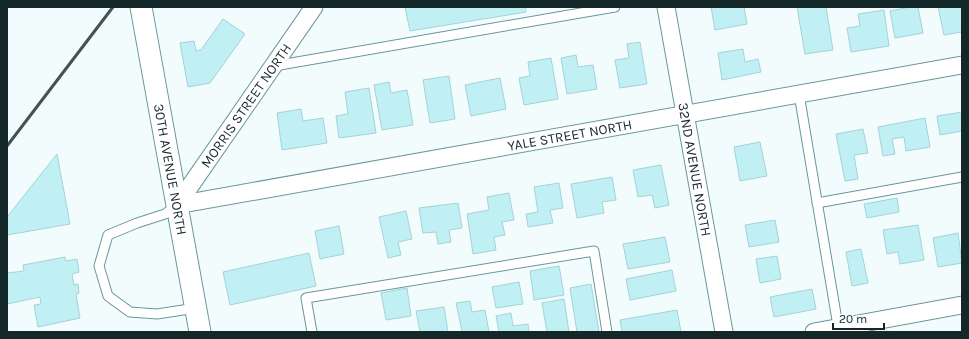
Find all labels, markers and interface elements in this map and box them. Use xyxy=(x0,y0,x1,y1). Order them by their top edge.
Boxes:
street label: MORRIS STREET NORTH xyxy=(197,40,295,171)
street label: 32ND AVENUE NORTH xyxy=(674,101,715,238)
street label: 30TH AVENUE NORTH xyxy=(150,102,190,236)
street label: YALE STREET NORTH xyxy=(506,116,634,155)
scale bar xyxy=(833,305,884,331)
text: 20 m xyxy=(839,312,867,326)

